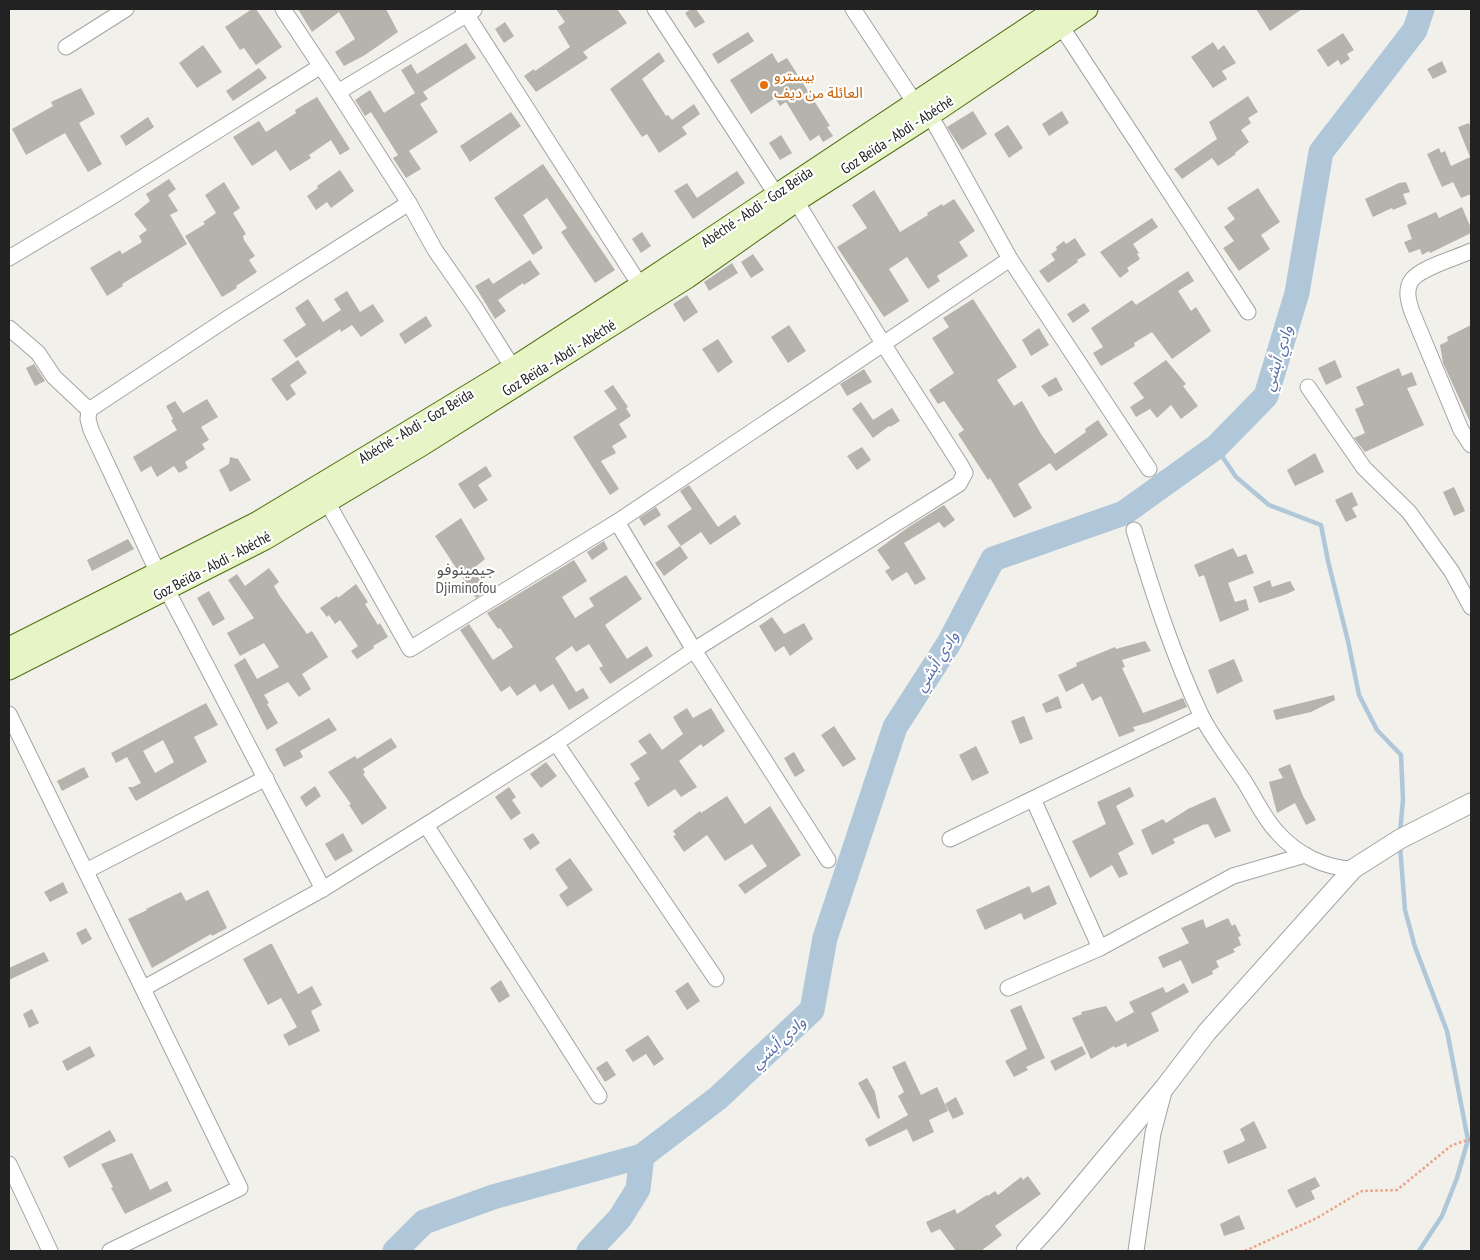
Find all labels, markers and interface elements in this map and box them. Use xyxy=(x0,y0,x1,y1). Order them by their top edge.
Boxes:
place label: بيسترو العائلة من ديف xyxy=(774,66,863,102)
marker: بيسترو العائلة من ديف xyxy=(758,79,770,91)
street label: Goz Beïda - Abdi - Abéché xyxy=(837,91,957,178)
street label: Abéché - Abdi - Goz Beïda xyxy=(697,162,816,251)
street label: Goz Beïda - Abdi - Abéché xyxy=(498,315,619,400)
water label: وادي أبشي xyxy=(1258,323,1300,394)
street label: Abéché - Abdi - Goz Beïda xyxy=(355,384,477,467)
street label: Goz Beïda - Abdi - Abéché xyxy=(150,527,274,605)
district label: جيمينوفو Djiminofou xyxy=(436,559,496,597)
water label: وادي أبشي xyxy=(910,627,966,697)
water label: وادي أبشي xyxy=(746,1012,812,1075)

